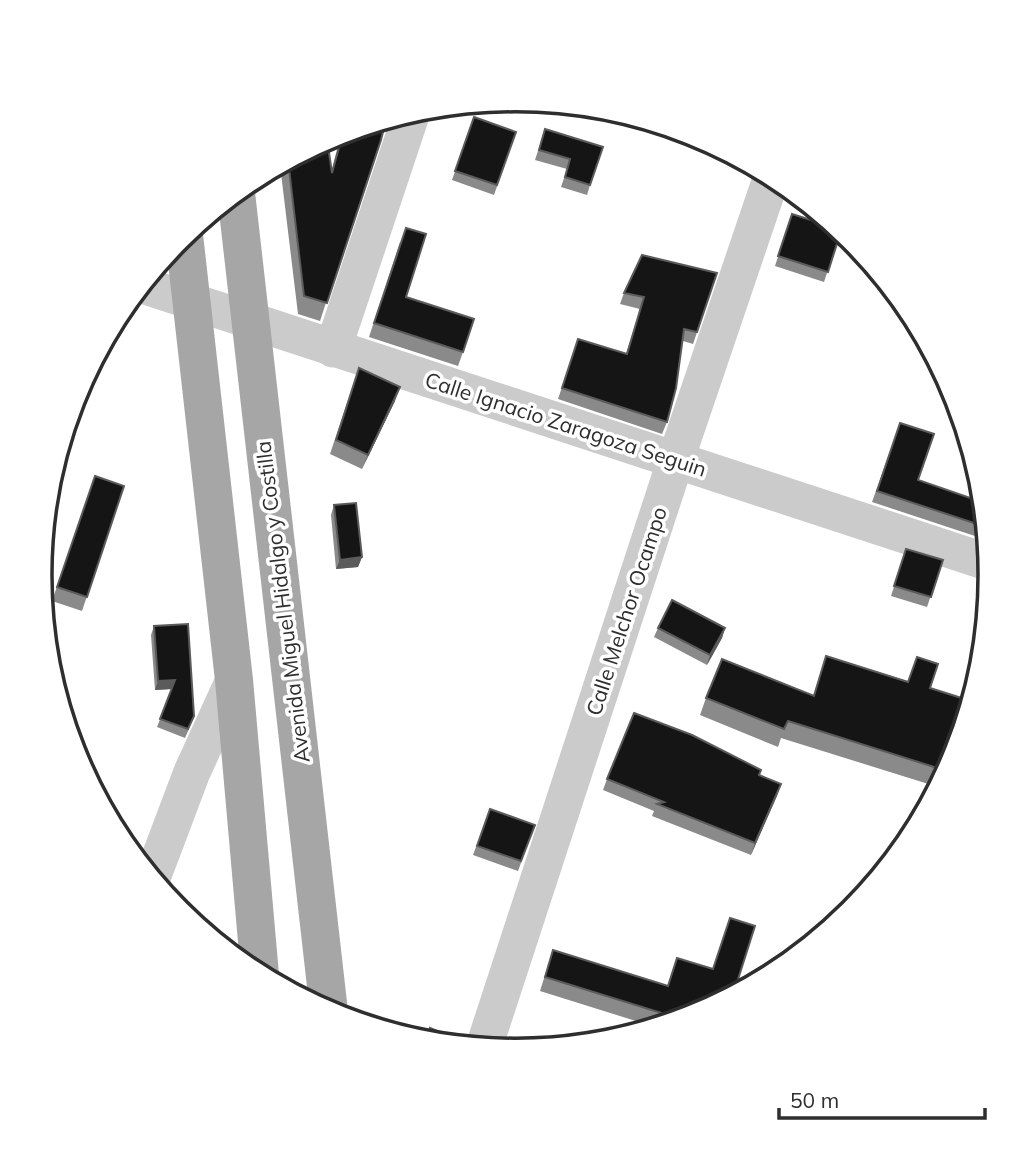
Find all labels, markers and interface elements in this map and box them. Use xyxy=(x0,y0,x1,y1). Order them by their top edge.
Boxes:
street label: Calle Ignacio Zaragoza Seguin xyxy=(422,366,710,482)
street label: Avenida Miguel Hidalgo y Costilla xyxy=(249,440,315,764)
street label: Calle Melchor Ocampo xyxy=(580,503,672,719)
scale bar xyxy=(779,1076,986,1120)
text: 50 m xyxy=(790,1087,839,1113)

